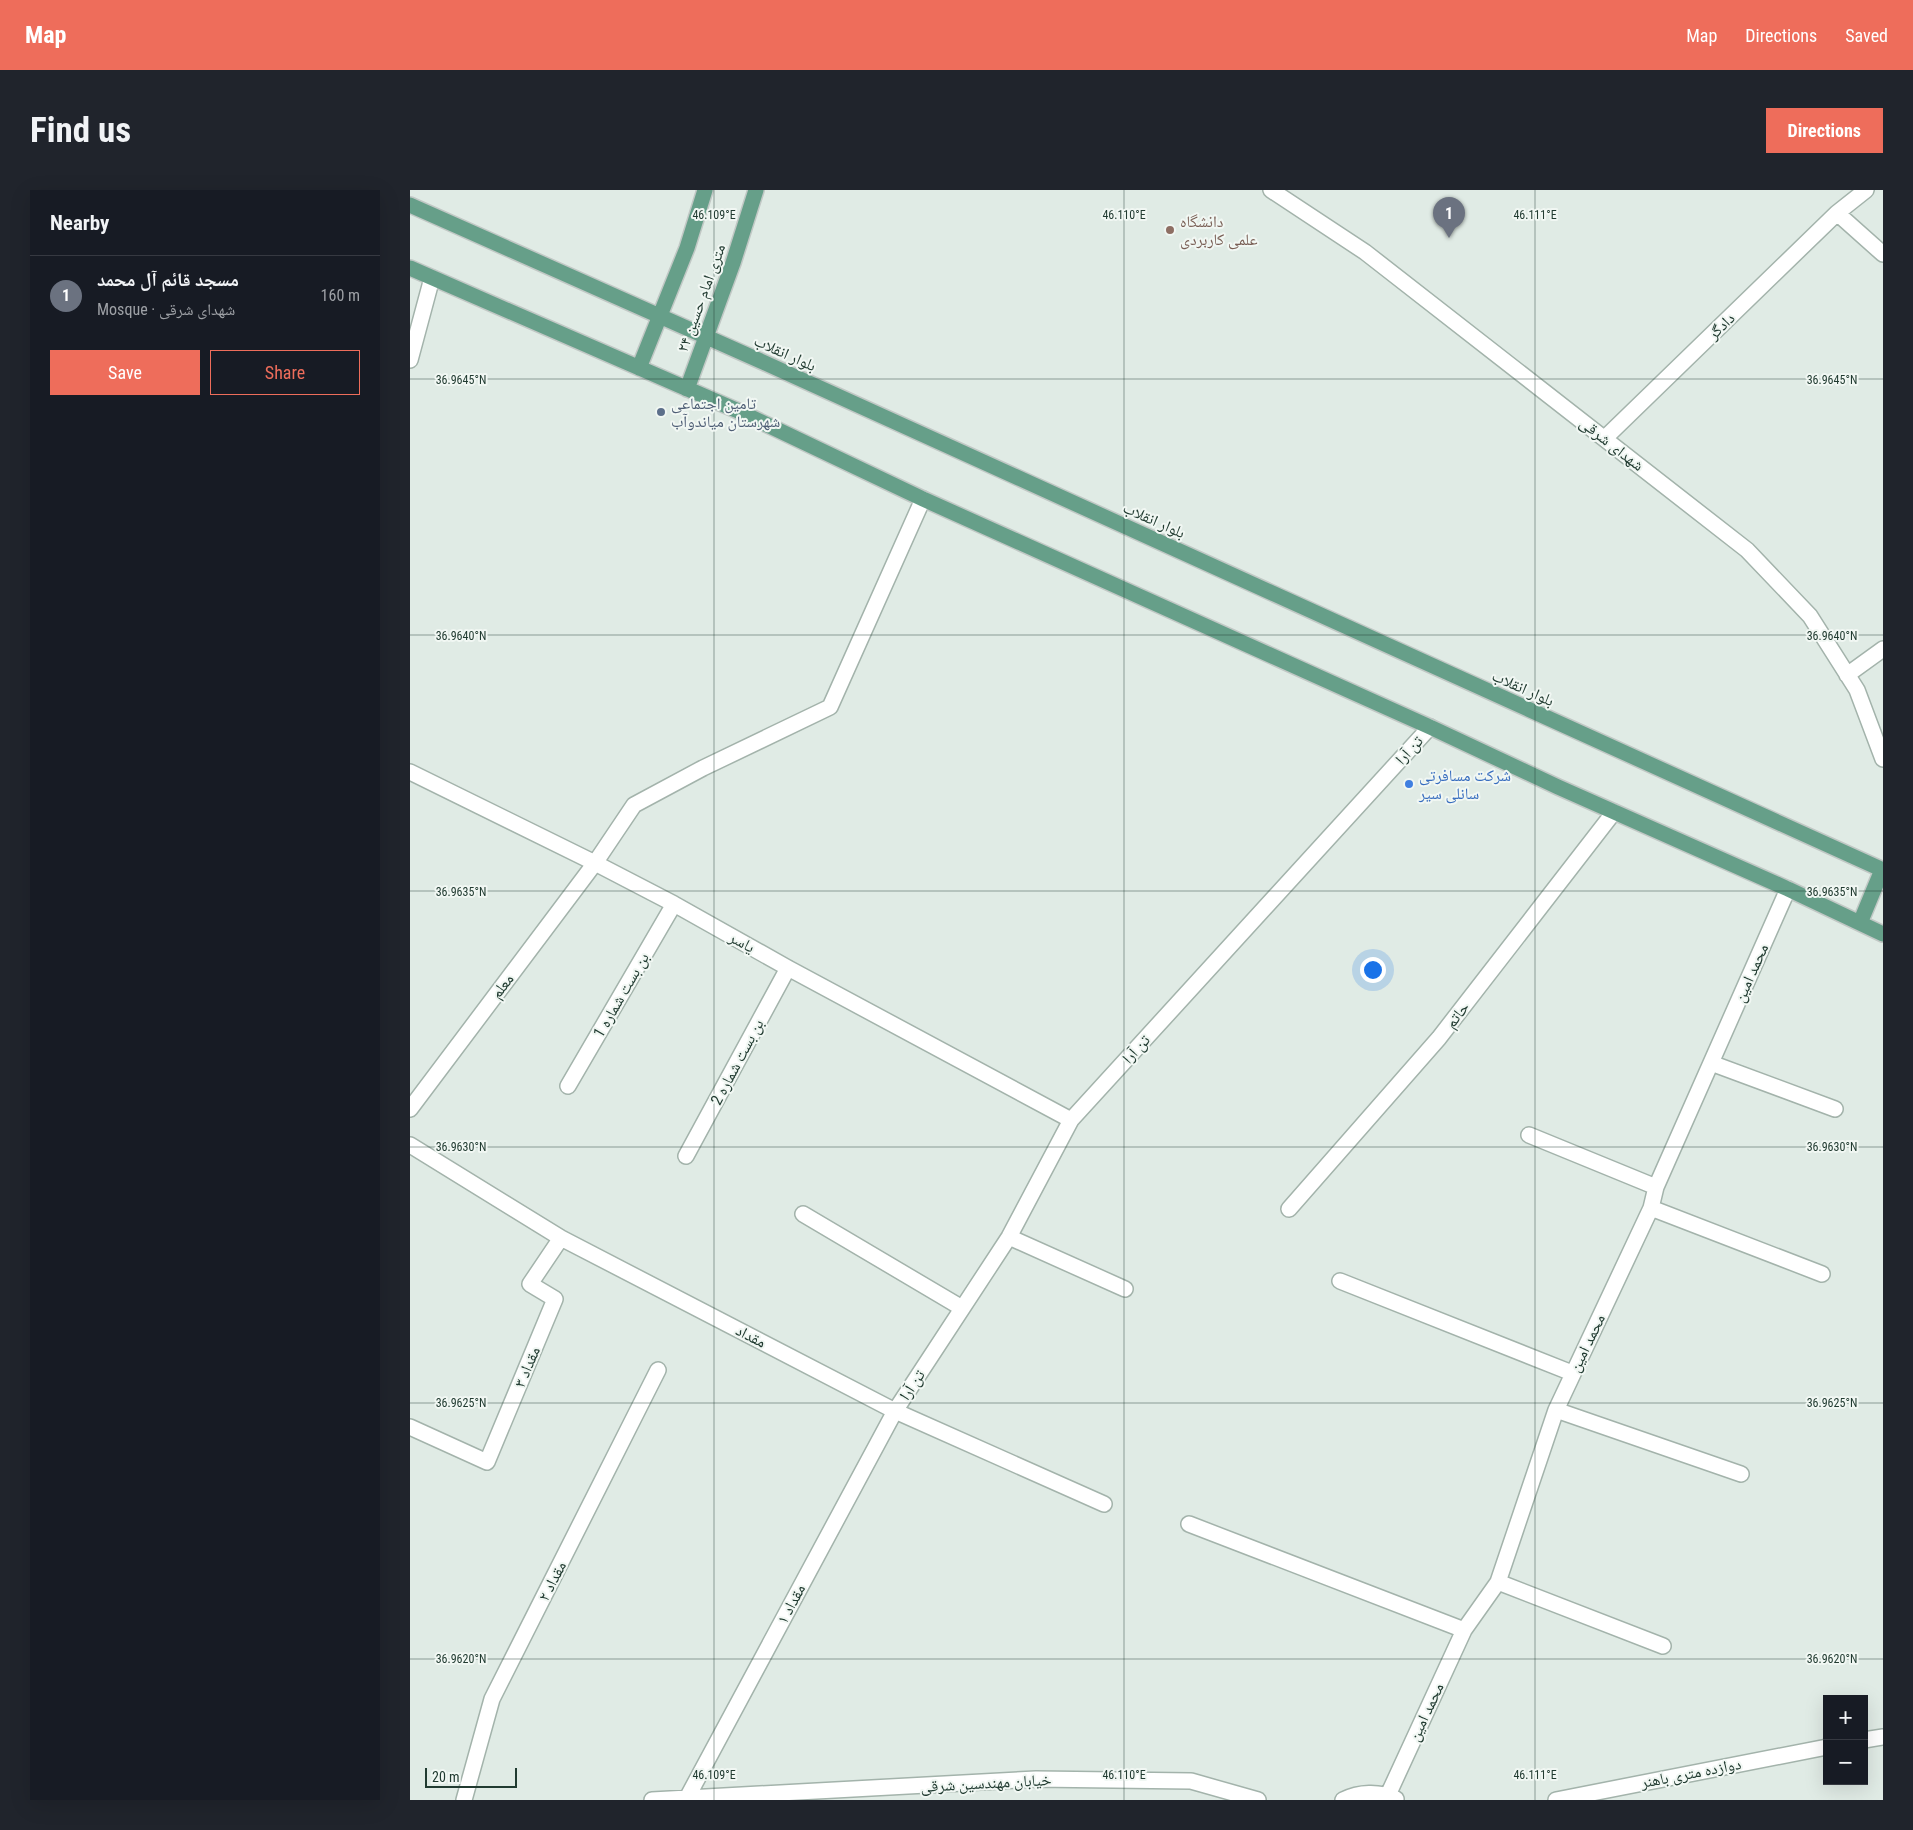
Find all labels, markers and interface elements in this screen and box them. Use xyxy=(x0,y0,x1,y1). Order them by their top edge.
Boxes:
text: Map xyxy=(25,21,66,49)
text: Map xyxy=(1686,25,1717,46)
text: Directions xyxy=(1745,25,1817,46)
text: Saved xyxy=(1845,25,1888,46)
button: Directions xyxy=(1766,108,1883,153)
text: Find us xyxy=(30,110,131,151)
pin: 1 xyxy=(1433,197,1465,238)
text: 46.109°E xyxy=(692,208,736,222)
text: 46.110°E xyxy=(1102,208,1146,222)
text: 46.111°E xyxy=(1513,208,1557,222)
text: Nearby xyxy=(50,211,109,235)
place label: دانشگاه علمی کاربردی xyxy=(1180,212,1258,250)
marker: دانشگاه علمی کاربردی xyxy=(1164,224,1176,236)
street label: ۲۴ متری امام حسین xyxy=(673,241,730,355)
text: مسجد قائم آل محمد xyxy=(97,268,239,291)
text: 1 xyxy=(62,286,70,305)
text: 160 m xyxy=(321,286,360,305)
text: Mosque · شهدای شرقی xyxy=(97,300,235,319)
street label: دادگر xyxy=(1703,309,1738,344)
street label: بلوار انقلاب xyxy=(751,331,819,375)
button: Save xyxy=(50,350,200,395)
button: Share xyxy=(210,350,360,395)
text: 36.9645°N xyxy=(436,373,486,387)
text: 36.9645°N xyxy=(1807,373,1857,387)
place label: تامین اجتماعی شهرستان میاندوآب xyxy=(671,394,780,432)
marker: تامین اجتماعی شهرستان میاندوآب xyxy=(655,406,667,418)
street label: شهدای شرقی xyxy=(1575,413,1648,476)
street label: بلوار انقلاب xyxy=(1120,498,1188,542)
text: 36.9640°N xyxy=(436,629,486,643)
text: 36.9640°N xyxy=(1807,629,1857,643)
street label: بلوار انقلاب xyxy=(1489,666,1557,710)
street label: تن آرا xyxy=(1391,731,1428,769)
place label: شرکت مسافرتی سانلی سیر xyxy=(1418,766,1511,804)
marker: شرکت مسافرتی سانلی سیر xyxy=(1403,778,1415,790)
text: 36.9635°N xyxy=(436,885,486,899)
text: 36.9635°N xyxy=(1807,885,1857,899)
street label: یاسر xyxy=(725,927,758,957)
street label: محمد امین xyxy=(1730,941,1773,1006)
street label: بن بست شماره 1 xyxy=(589,949,654,1041)
your location xyxy=(1360,957,1386,983)
street label: معلم xyxy=(487,970,518,1003)
street label: حاتم xyxy=(1441,998,1474,1033)
street label: بن بست شماره 2 xyxy=(706,1016,768,1109)
street label: تن آرا xyxy=(1118,1030,1155,1068)
text: 36.9630°N xyxy=(436,1140,486,1154)
text: 36.9630°N xyxy=(1807,1140,1857,1154)
street label: محمد امین xyxy=(1565,1311,1610,1375)
street label: مقداد xyxy=(733,1320,769,1352)
street label: مقداد ۳ xyxy=(510,1344,544,1390)
street label: تن آرا xyxy=(895,1366,930,1404)
text: 36.9625°N xyxy=(436,1396,486,1410)
text: 36.9625°N xyxy=(1807,1396,1857,1410)
street label: مقداد ۲ xyxy=(534,1558,570,1604)
street label: مقداد ۱ xyxy=(773,1581,809,1627)
text: 36.9620°N xyxy=(436,1652,486,1666)
text: 36.9620°N xyxy=(1807,1652,1857,1666)
street label: محمد امین xyxy=(1404,1680,1449,1745)
map controls xyxy=(1823,1695,1868,1785)
button: + xyxy=(1823,1695,1868,1740)
button: − xyxy=(1823,1740,1868,1785)
street label: دوازده متری باهنر xyxy=(1638,1754,1743,1793)
scale bar xyxy=(425,1765,518,1788)
text: 46.109°E xyxy=(692,1768,736,1782)
text: 46.110°E xyxy=(1102,1768,1146,1782)
text: 46.111°E xyxy=(1513,1768,1557,1782)
text: 20 m xyxy=(432,1769,460,1785)
street label: خیابان مهندسین شرقی xyxy=(920,1770,1052,1797)

